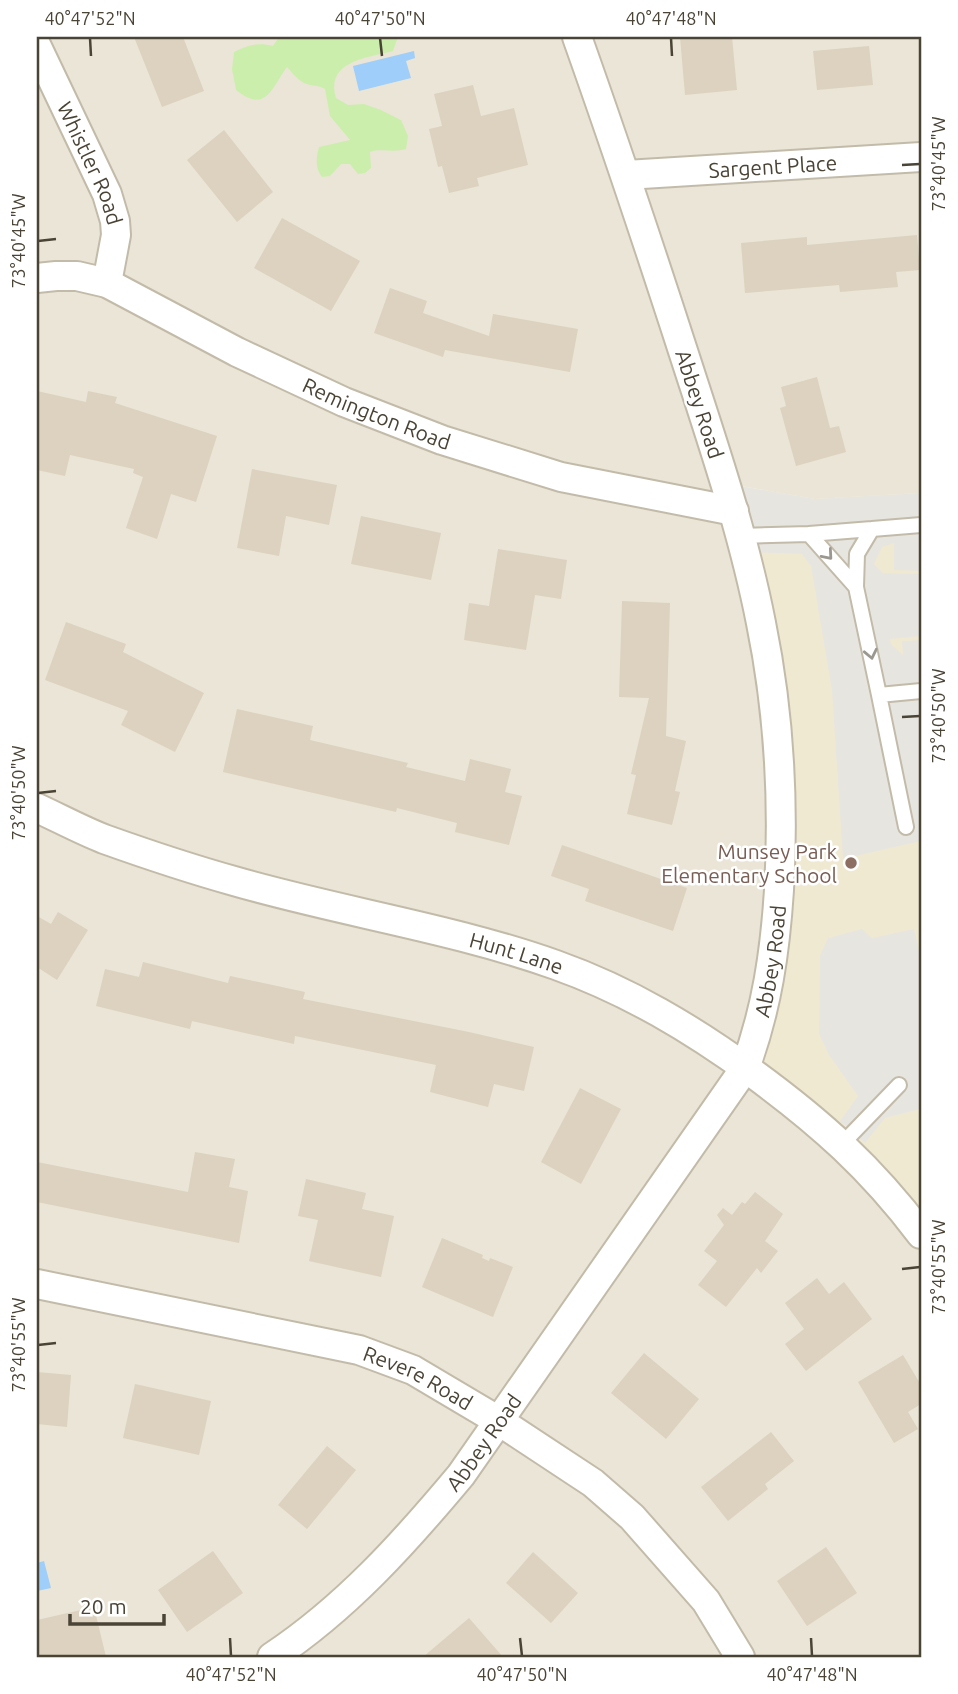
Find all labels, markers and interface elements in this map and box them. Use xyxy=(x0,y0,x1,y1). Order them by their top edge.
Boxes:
text: 40°47'52"N xyxy=(44,8,136,28)
text: 40°47'50"N xyxy=(334,8,426,28)
text: 40°47'48"N xyxy=(625,8,717,28)
street label: Whistler Road xyxy=(53,98,127,227)
text: 73°40'45"W xyxy=(928,116,948,212)
street label: Sargent Place xyxy=(708,150,838,182)
text: 73°40'45"W xyxy=(8,193,28,289)
street label: Abbey Road xyxy=(671,346,729,462)
street label: Remington Road xyxy=(299,372,454,454)
one-way arrow xyxy=(820,547,832,560)
one-way arrow xyxy=(862,648,877,660)
text: 73°40'50"W xyxy=(928,668,948,764)
text: 73°40'50"W xyxy=(8,745,28,841)
place label: Munsey Park Elementary School xyxy=(661,839,837,887)
marker: Munsey Park Elementary School xyxy=(843,855,859,871)
street label: Abbey Road xyxy=(749,904,790,1019)
street label: Hunt Lane xyxy=(467,927,567,979)
text: 73°40'55"W xyxy=(928,1219,948,1315)
text: 73°40'55"W xyxy=(8,1297,28,1393)
street label: Revere Road xyxy=(360,1341,477,1415)
street label: Abbey Road xyxy=(441,1389,526,1496)
scale bar xyxy=(70,1582,164,1626)
text: 20 m xyxy=(80,1594,127,1618)
text: 40°47'52"N xyxy=(185,1664,277,1684)
text: 40°47'50"N xyxy=(476,1664,568,1684)
text: 40°47'48"N xyxy=(766,1664,858,1684)

